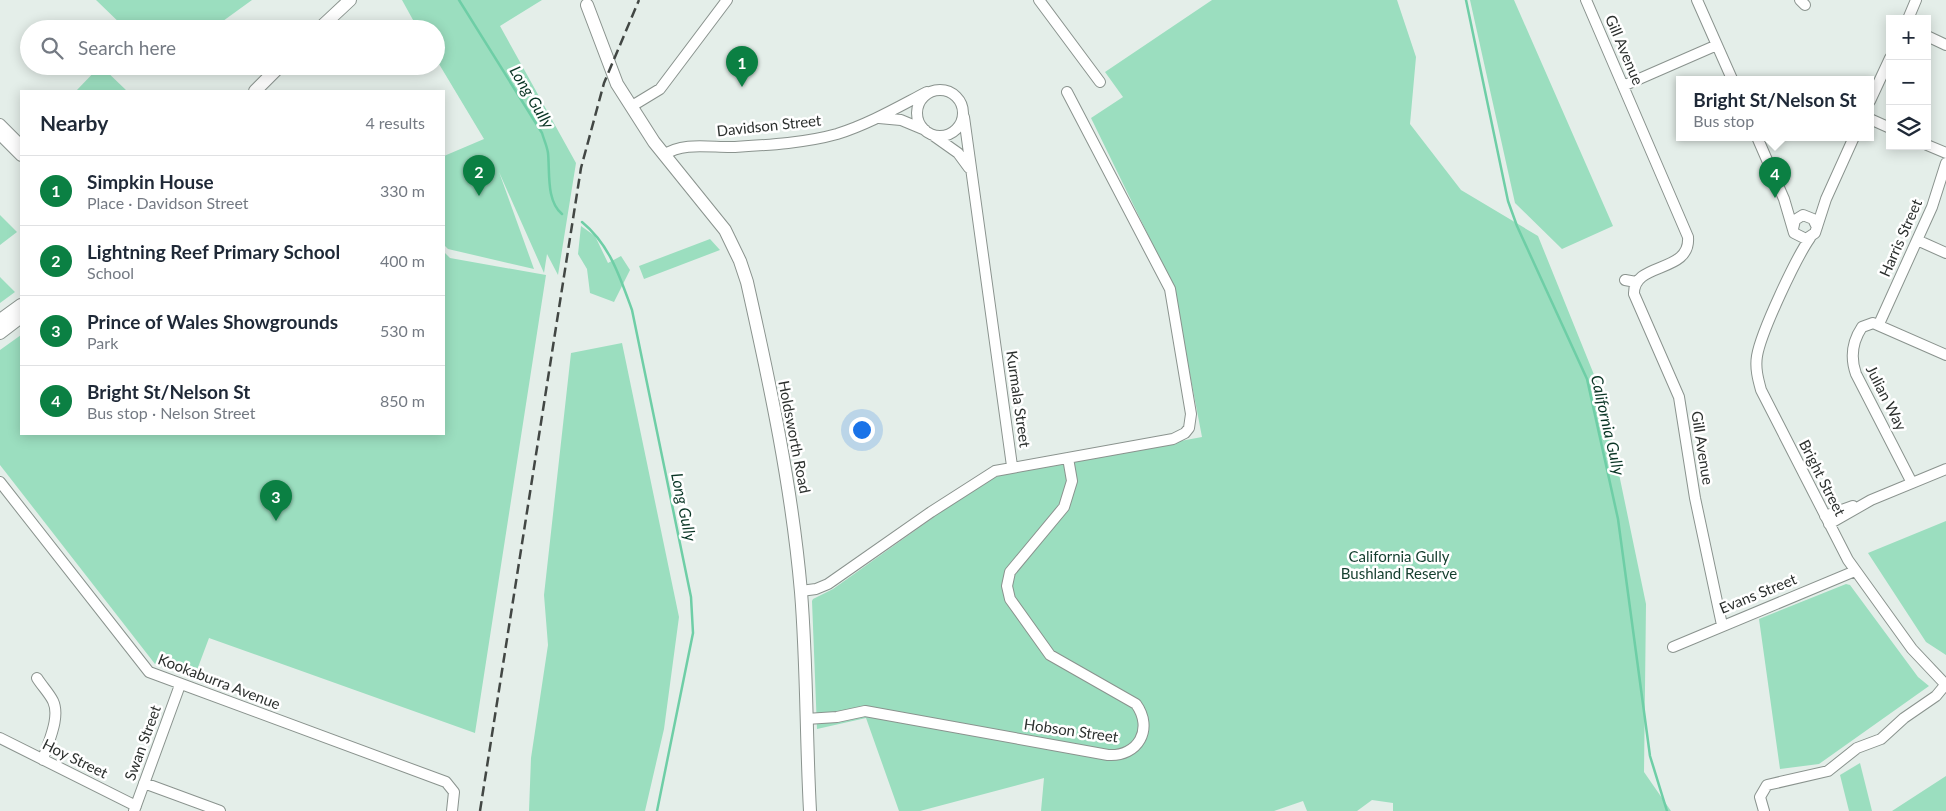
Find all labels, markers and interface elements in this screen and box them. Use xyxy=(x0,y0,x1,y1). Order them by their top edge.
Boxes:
street label: Gill Avenue xyxy=(1602,12,1648,88)
map controls xyxy=(1886,15,1931,150)
button: + xyxy=(1886,15,1931,60)
search box xyxy=(20,20,445,75)
icon: search xyxy=(38,34,66,62)
text: Search here xyxy=(78,36,176,59)
pin: 1 xyxy=(726,46,758,87)
button: − xyxy=(1886,60,1931,105)
water label: Long Gully xyxy=(506,62,559,132)
popup xyxy=(1676,76,1874,141)
text: Bright St/Nelson St xyxy=(1693,88,1857,111)
button: layers xyxy=(1886,105,1931,150)
text: Nearby xyxy=(40,110,108,135)
street label: Davidson Street xyxy=(716,111,823,139)
text: Bus stop xyxy=(1693,111,1754,130)
text: 4 results xyxy=(365,113,425,132)
pin: 2 xyxy=(463,155,495,196)
pin: 4 xyxy=(1759,157,1791,198)
text: Simpkin House xyxy=(87,170,214,193)
text: 1 xyxy=(51,181,61,200)
text: 330 m xyxy=(380,181,425,200)
text: Place · Davidson Street xyxy=(87,193,249,212)
street label: Harris Street xyxy=(1875,195,1925,279)
text: Lightning Reef Primary School xyxy=(87,240,340,263)
text: 2 xyxy=(51,251,61,270)
text: 400 m xyxy=(380,251,425,270)
text: School xyxy=(87,263,134,282)
text: Prince of Wales Showgrounds xyxy=(87,310,338,333)
text: 3 xyxy=(51,321,61,340)
text: 530 m xyxy=(380,321,425,340)
text: Park xyxy=(87,333,118,352)
street label: Kurmala Street xyxy=(1003,349,1035,449)
street label: Julian Way xyxy=(1863,362,1911,433)
water label: California Gully xyxy=(1588,373,1629,477)
street label: Holdsworth Road xyxy=(775,379,815,495)
text: Bright St/Nelson St xyxy=(87,380,250,403)
text: 4 xyxy=(51,391,61,410)
text: 850 m xyxy=(380,391,425,410)
text: Bus stop · Nelson Street xyxy=(87,403,255,422)
street label: Gill Avenue xyxy=(1688,410,1718,486)
your location xyxy=(849,417,875,443)
street label: Bright Street xyxy=(1796,436,1850,519)
water label: Long Gully xyxy=(668,471,701,543)
pin: 3 xyxy=(260,480,292,521)
park label: California Gully Bushland Reserve xyxy=(1341,547,1457,582)
street label: Evans Street xyxy=(1716,569,1799,617)
street label: Kookaburra Avenue xyxy=(156,649,283,713)
street label: Swan Street xyxy=(120,702,164,783)
street label: Hobson Street xyxy=(1023,714,1120,746)
street label: Hoy Street xyxy=(40,735,111,782)

